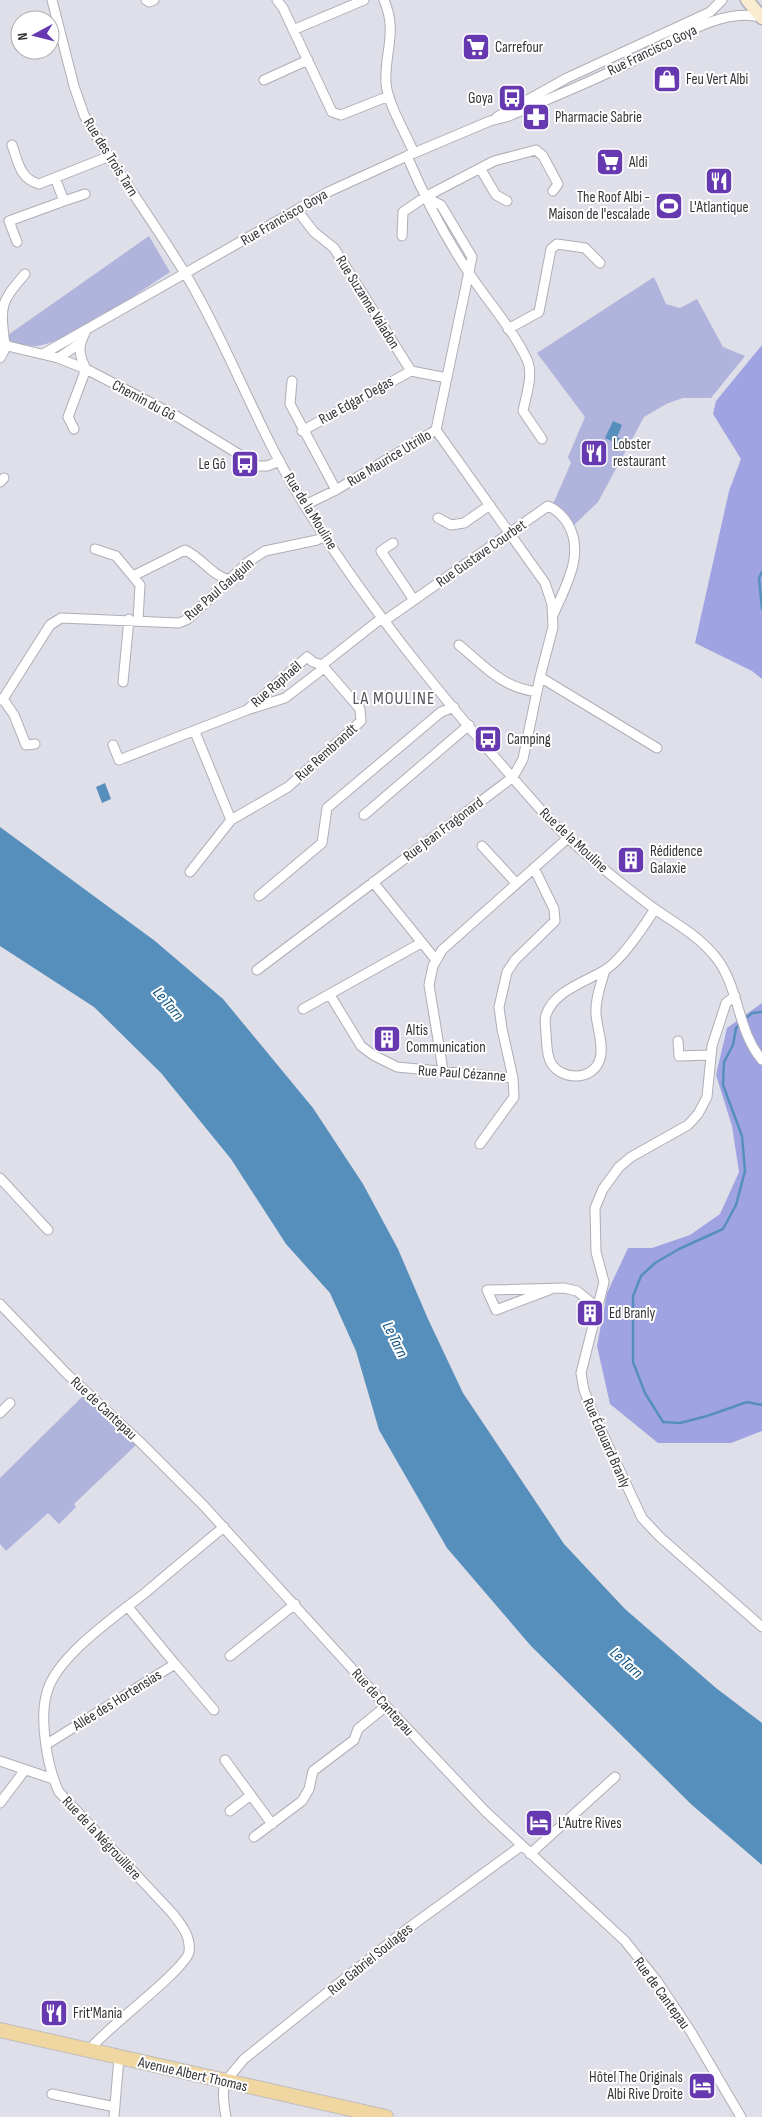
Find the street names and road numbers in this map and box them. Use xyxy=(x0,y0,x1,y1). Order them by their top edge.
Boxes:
street label: Rue Francisco Goya xyxy=(604,21,700,80)
street label: Rue des Trois Tarn xyxy=(79,114,142,200)
street label: Rue Francisco Goya xyxy=(237,185,331,250)
street label: Rue Suzanne Valadon xyxy=(331,252,404,352)
street label: Rue Edgar Degas xyxy=(316,372,397,429)
street label: Chemin du Gô xyxy=(109,376,179,425)
street label: Rue Maurice Utrillo xyxy=(344,426,435,491)
street label: Rue de la Mouline xyxy=(279,469,342,553)
street label: Rue Gustave Courbet xyxy=(433,515,530,592)
street label: Rue Paul Gauguin xyxy=(181,554,258,625)
street label: Rue Raphaël xyxy=(247,657,306,712)
street label: Rue Rembrandt xyxy=(291,719,362,785)
street label: Rue Jean Fragonard xyxy=(399,793,487,866)
street label: Rue de la Mouline xyxy=(535,804,612,877)
street label: Rue Paul Cézanne xyxy=(417,1061,507,1086)
street label: Rue de Cantepau xyxy=(66,1373,141,1444)
street label: Rue Édouard Branly xyxy=(578,1395,635,1491)
street label: Rue de Cantepau xyxy=(347,1665,418,1740)
street label: Allée des Hortensias xyxy=(68,1666,165,1736)
street label: Rue de la Négrouillère xyxy=(58,1792,145,1884)
street label: Rue Gabriel Soulages xyxy=(324,1919,417,2000)
street label: Rue de Cantepau xyxy=(629,1954,694,2033)
street label: Avenue Albert Thomas xyxy=(135,2052,249,2096)

